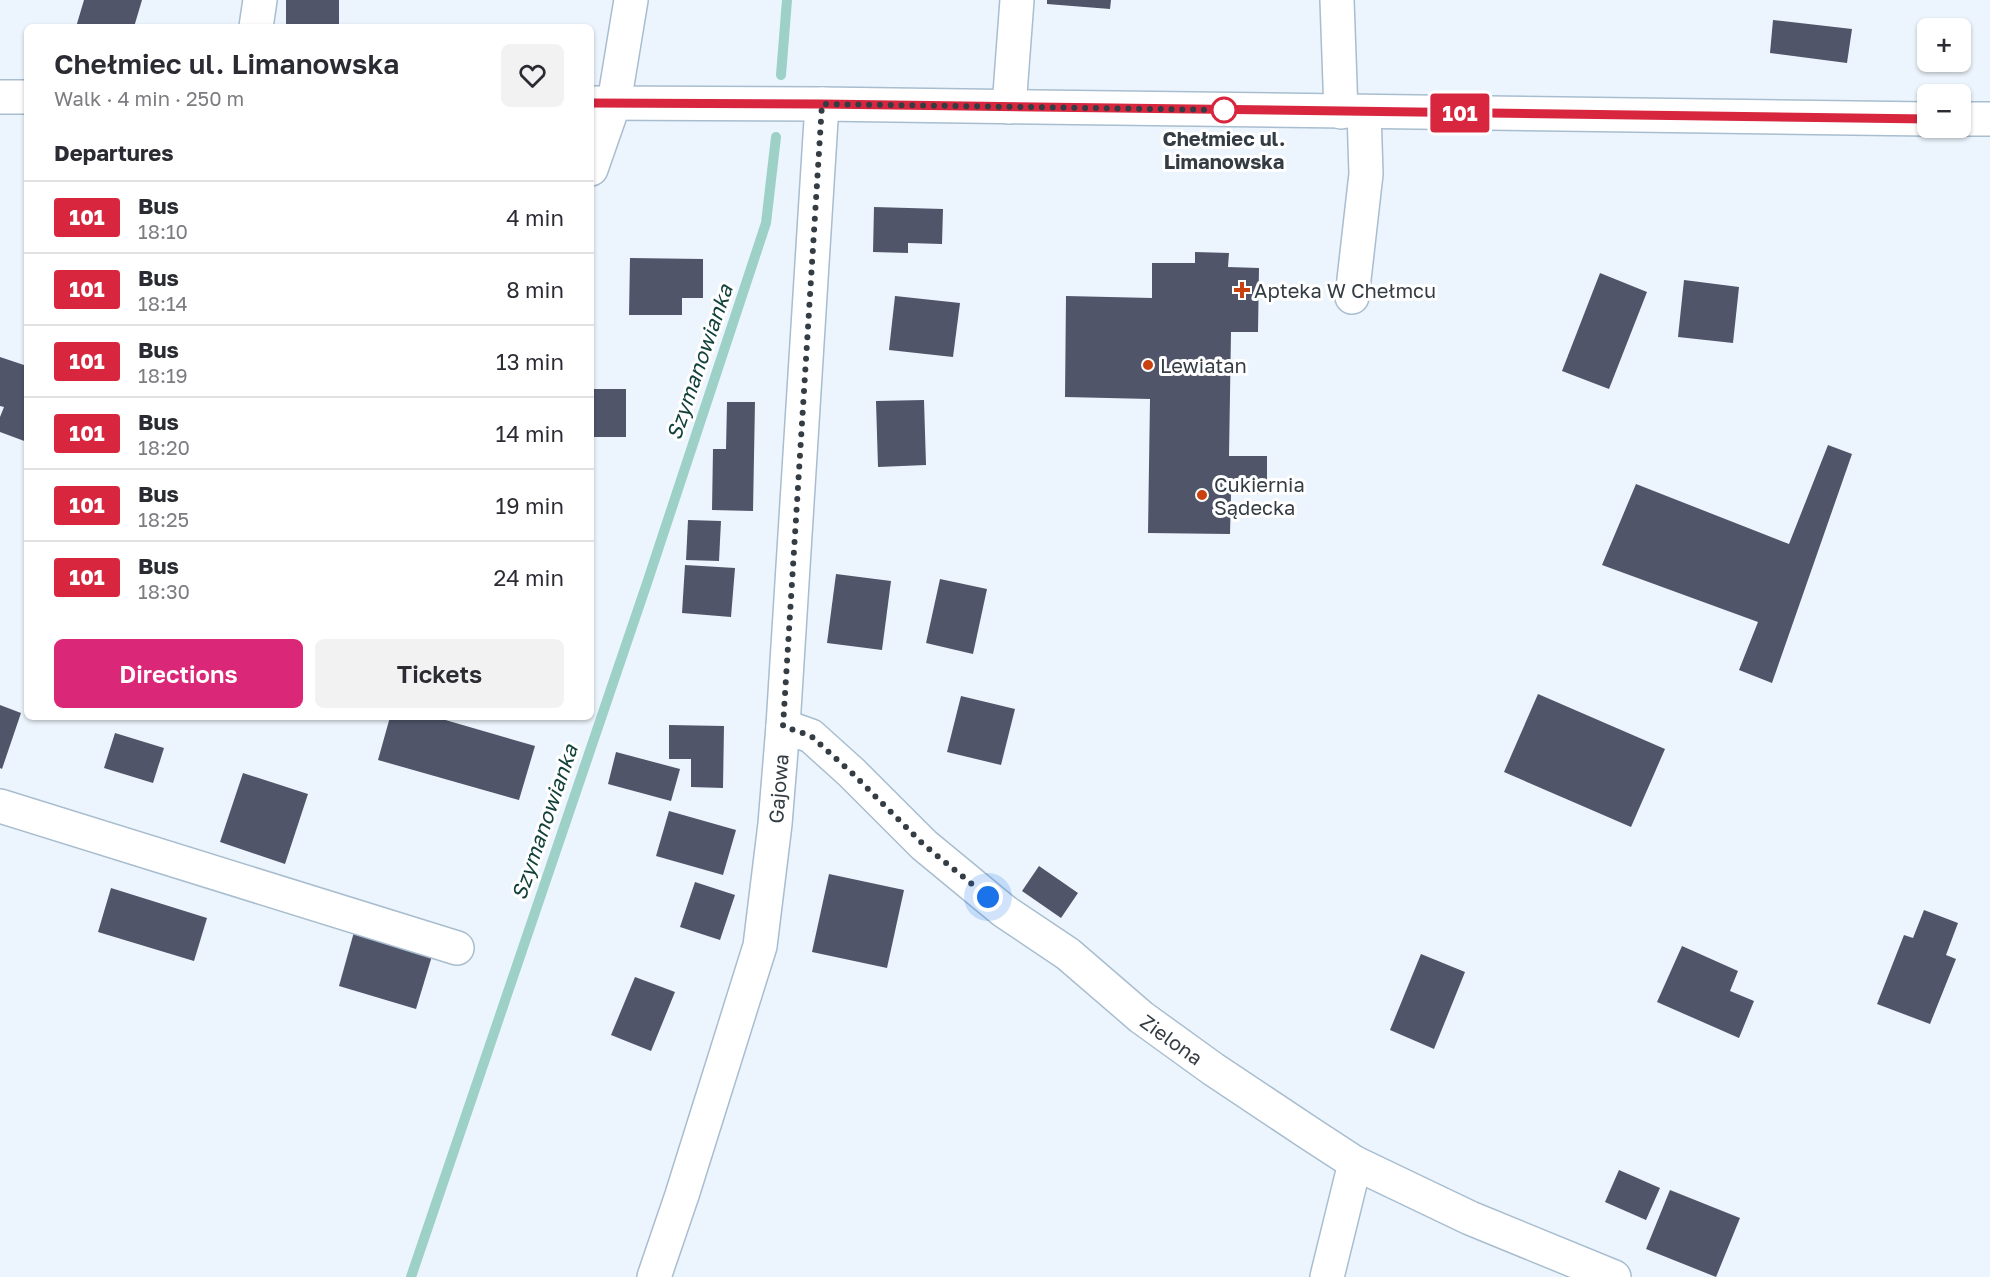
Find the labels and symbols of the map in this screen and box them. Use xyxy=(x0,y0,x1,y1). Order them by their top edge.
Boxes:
line badge: 101 xyxy=(1426,94,1494,132)
marker: Chełmiec ul. Limanowska xyxy=(1211,97,1237,123)
place label: Chełmiec ul. Limanowska xyxy=(1162,126,1286,173)
place label: Apteka W Chełmcu xyxy=(1254,278,1436,302)
water label: Szymanowianka xyxy=(660,280,738,443)
marker: Apteka W Chełmcu xyxy=(1235,283,1249,297)
place label: Lewiatan xyxy=(1160,353,1247,377)
marker: Lewiatan xyxy=(1141,358,1155,372)
place label: Cukiernia Sądecka xyxy=(1214,472,1305,519)
marker: Cukiernia Sądecka xyxy=(1195,488,1209,502)
water label: Szymanowianka xyxy=(505,740,583,903)
street label: Gajowa xyxy=(763,753,793,824)
your location xyxy=(973,882,1003,912)
street label: Zielona xyxy=(1136,1009,1208,1070)

